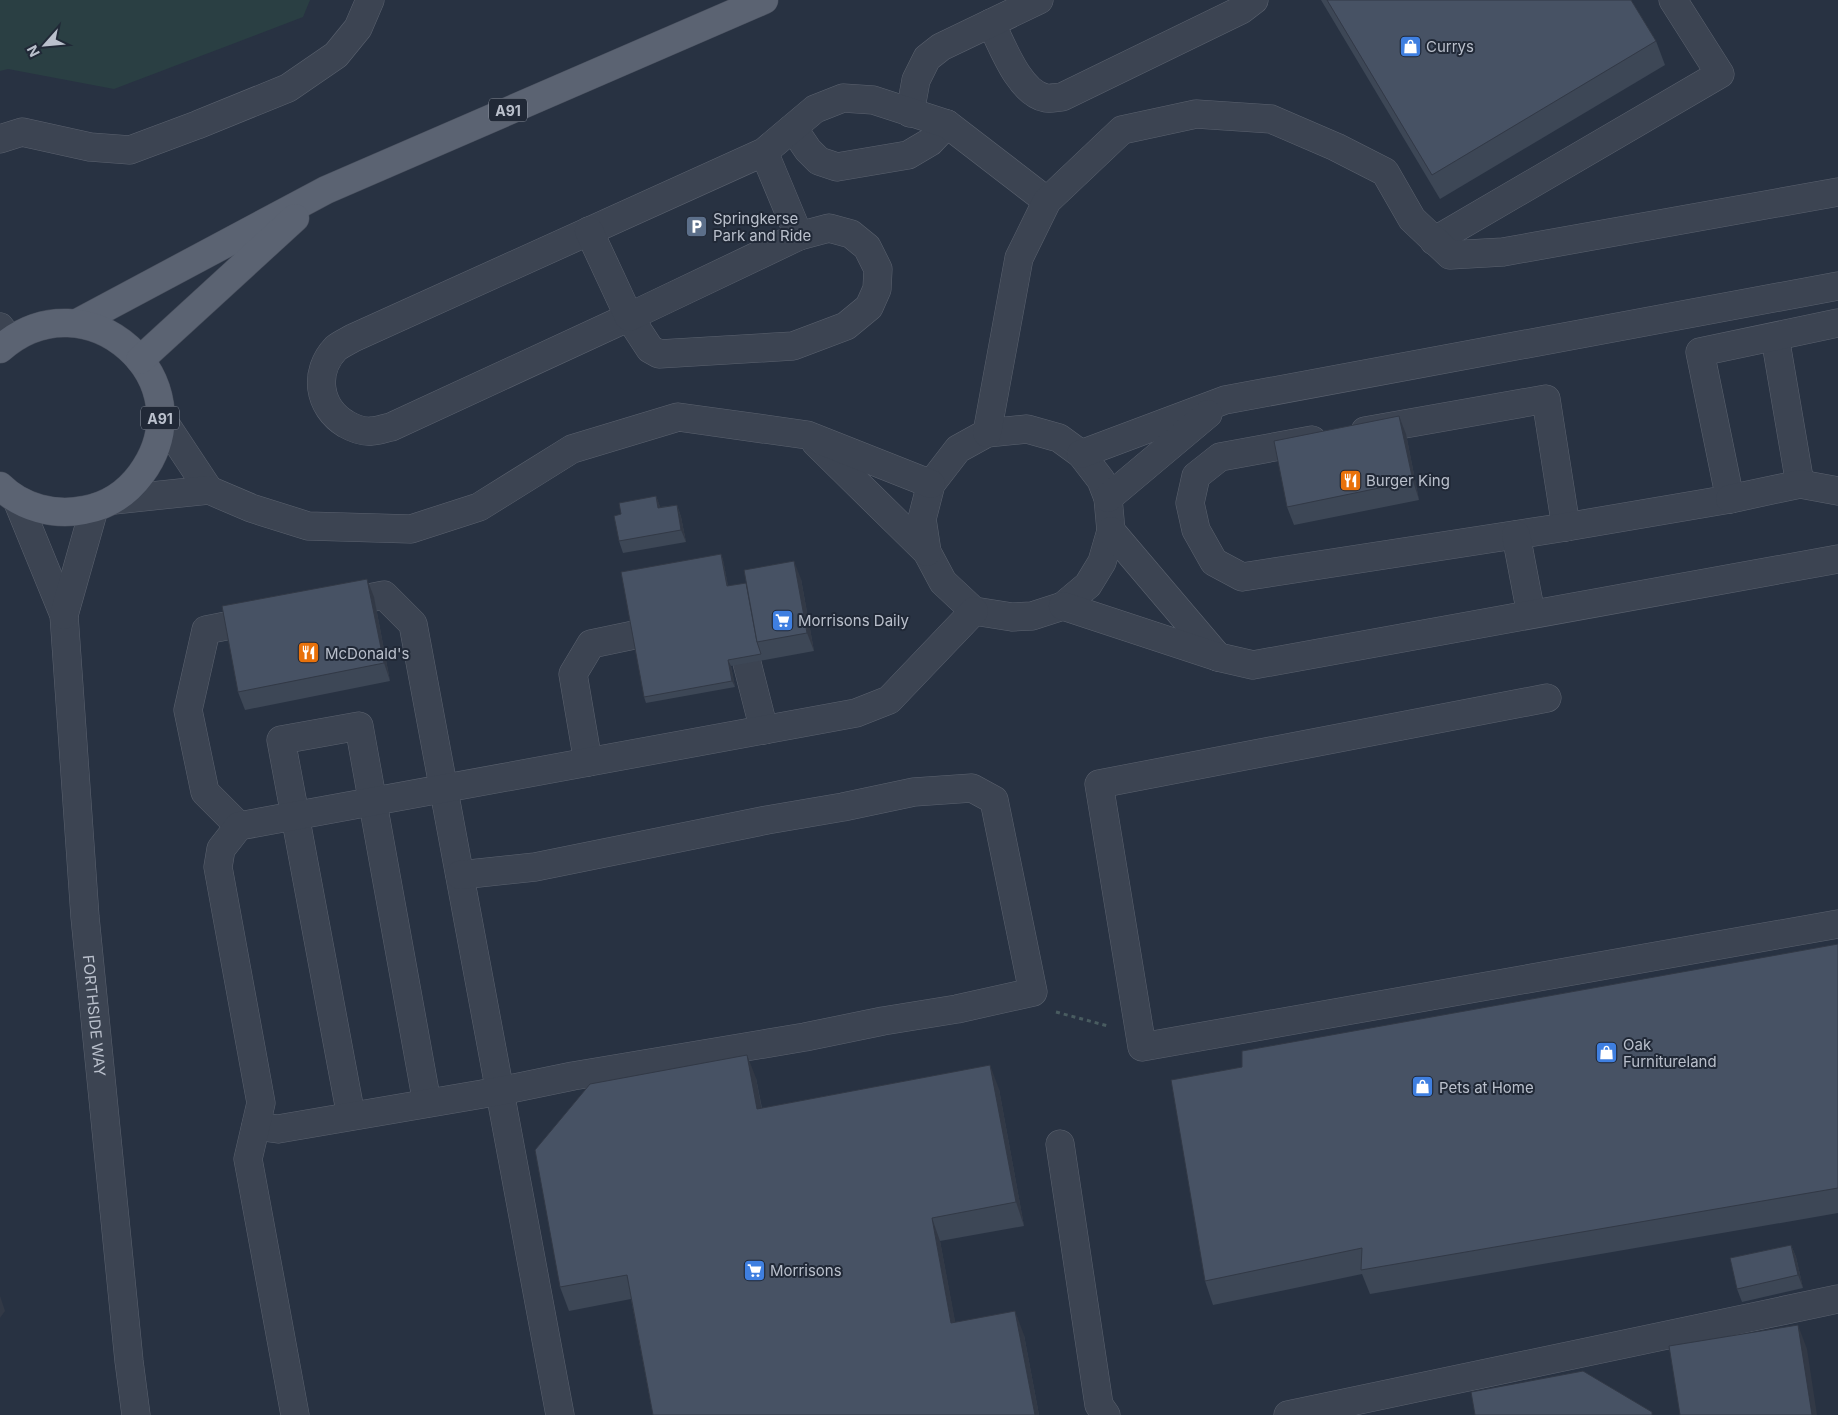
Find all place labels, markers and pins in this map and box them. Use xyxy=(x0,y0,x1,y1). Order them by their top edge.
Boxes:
shop icon: Currys xyxy=(1398,34,1422,58)
place label: Currys xyxy=(1426,37,1474,56)
place label: Springkerse Park and Ride xyxy=(713,209,811,245)
parking icon: Springkerse Park and Ride xyxy=(685,215,709,239)
restaurant icon: Burger King xyxy=(1338,468,1362,492)
place label: Burger King xyxy=(1366,471,1450,490)
supermarket icon: Morrisons Daily xyxy=(770,608,794,632)
place label: Morrisons Daily xyxy=(798,611,909,630)
restaurant icon: McDonald's xyxy=(297,641,321,665)
place label: McDonald's xyxy=(325,644,410,663)
place label: Oak Furnitureland xyxy=(1623,1035,1717,1071)
shop icon: Oak Furnitureland xyxy=(1595,1041,1619,1065)
shop icon: Pets at Home xyxy=(1411,1075,1435,1099)
place label: Pets at Home xyxy=(1439,1078,1534,1097)
supermarket icon: Morrisons xyxy=(742,1258,766,1282)
place label: Morrisons xyxy=(770,1261,842,1280)

